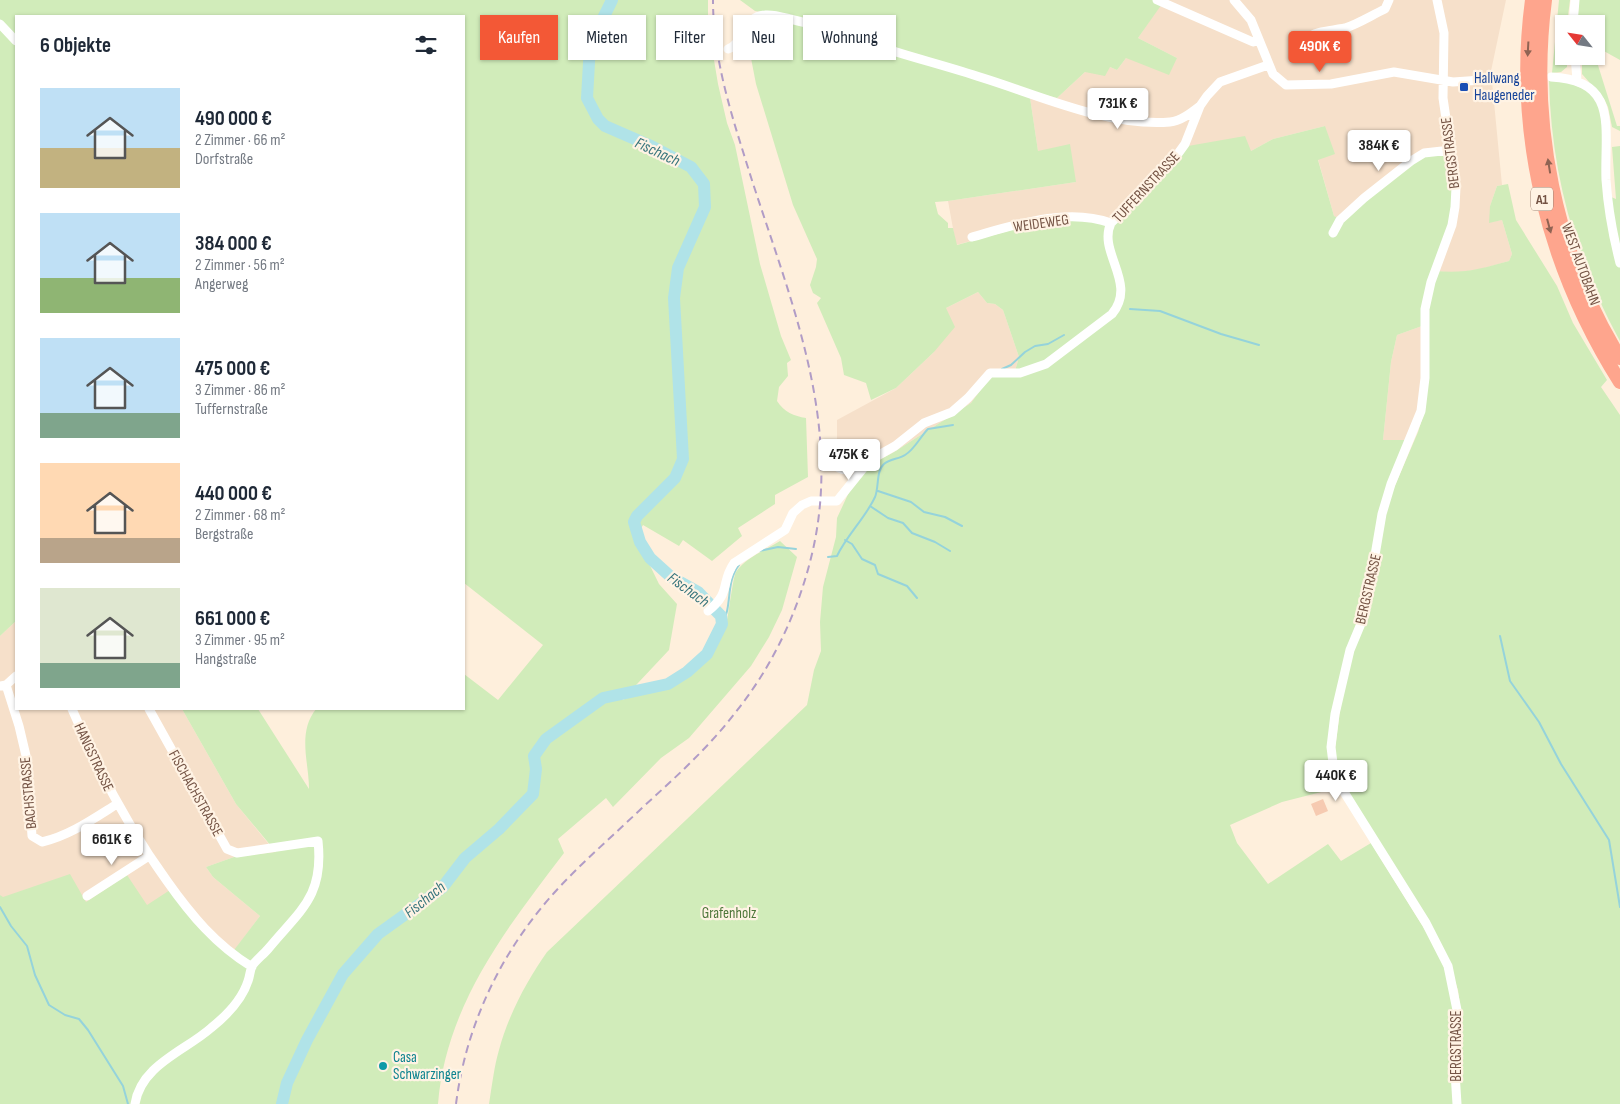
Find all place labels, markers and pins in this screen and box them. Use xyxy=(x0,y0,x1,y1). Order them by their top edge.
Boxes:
pin: 490K € xyxy=(1279,30,1361,73)
place label: Hallwang Haugeneder xyxy=(1474,69,1535,105)
marker: Hallwang Haugeneder xyxy=(1458,81,1470,93)
pin: 731K € xyxy=(1077,88,1159,130)
pin: 384K € xyxy=(1338,130,1420,172)
pin: 475K € xyxy=(808,438,890,481)
pin: 440K € xyxy=(1295,760,1377,802)
pin: 661K € xyxy=(71,824,153,866)
place label: Casa Schwarzinger xyxy=(393,1048,462,1084)
marker: Casa Schwarzinger xyxy=(377,1060,389,1072)

